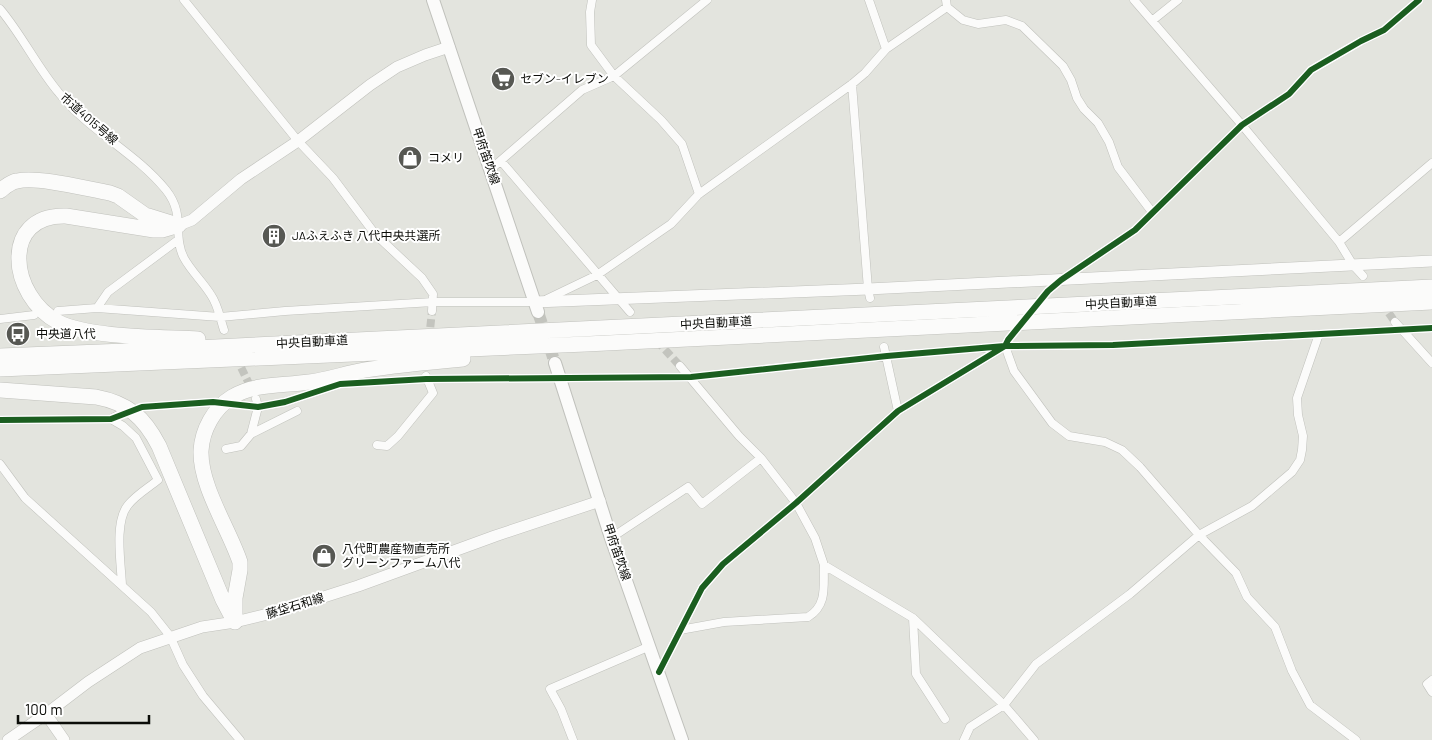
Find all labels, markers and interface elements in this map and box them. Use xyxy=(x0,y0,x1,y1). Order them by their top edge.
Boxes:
supermarket icon: セブン-イレブン xyxy=(490,66,516,92)
place label: セブン-イレブン xyxy=(520,71,609,85)
street label: 市道4015号線 xyxy=(58,90,121,147)
street label: 甲府笛吹線 xyxy=(471,125,503,186)
shop icon: コメリ xyxy=(397,145,423,171)
place label: コメリ xyxy=(428,150,464,164)
building icon: JAふえふき 八代中央共選所 xyxy=(261,223,287,249)
place label: JAふえふき 八代中央共選所 xyxy=(292,228,441,242)
street label: 中央自動車道 xyxy=(1085,293,1157,311)
street label: 中央自動車道 xyxy=(680,313,752,331)
bus stop icon: 中央道八代 xyxy=(5,321,31,347)
place label: 中央道八代 xyxy=(36,326,96,340)
street label: 中央自動車道 xyxy=(276,332,348,350)
street label: 甲府笛吹線 xyxy=(602,521,634,582)
place label: 八代町農産物直売所 グリーンファーム八代 xyxy=(342,541,461,569)
shop icon: 八代町農産物直売所 グリーンファーム八代 xyxy=(311,543,337,569)
street label: 藤垈石和線 xyxy=(264,590,325,621)
scale bar xyxy=(18,692,149,724)
text: 100 m xyxy=(25,700,63,718)

